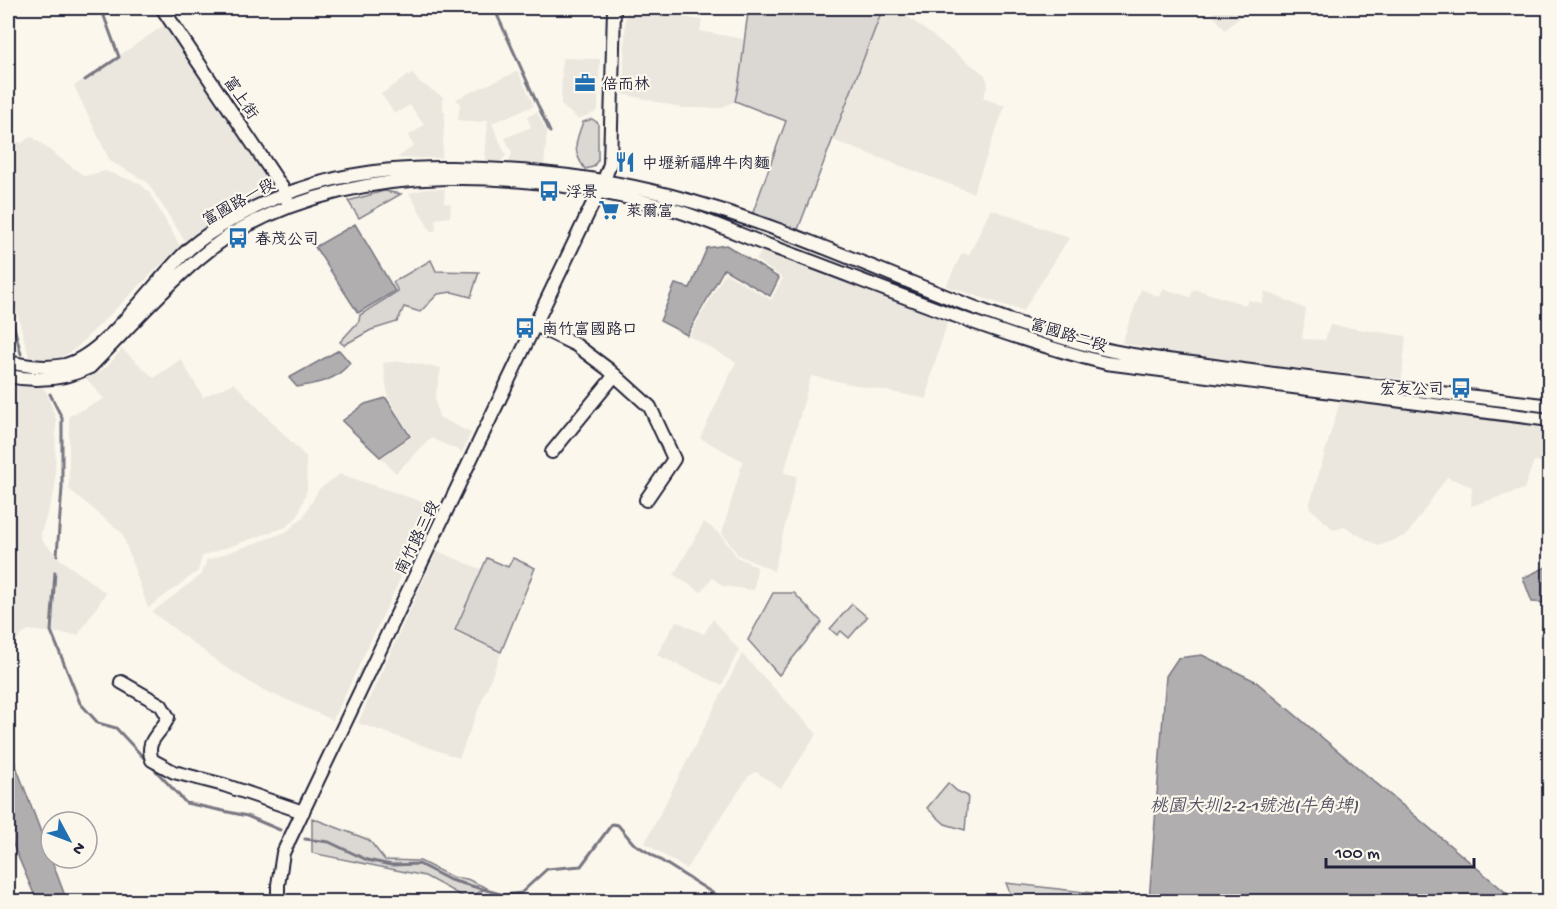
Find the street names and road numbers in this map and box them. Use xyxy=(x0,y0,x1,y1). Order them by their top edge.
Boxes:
street label: 富上街 xyxy=(218,73,261,124)
street label: 富國路一段 xyxy=(199,175,279,232)
street label: 富國路二段 xyxy=(1027,315,1110,358)
street label: 南竹路三段 xyxy=(391,498,445,579)

